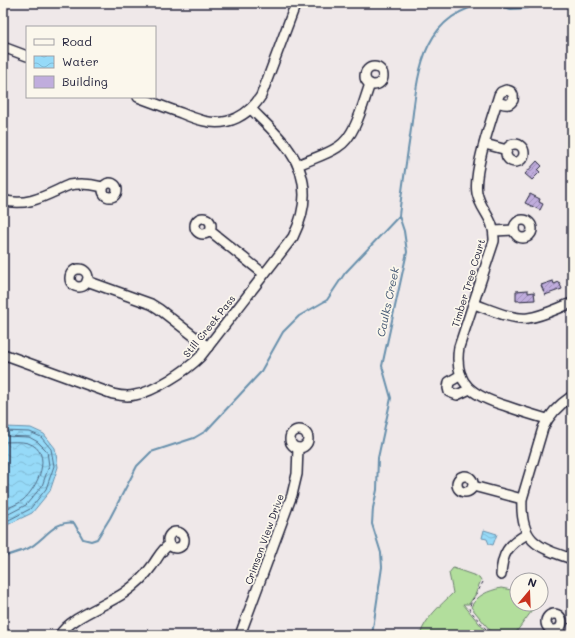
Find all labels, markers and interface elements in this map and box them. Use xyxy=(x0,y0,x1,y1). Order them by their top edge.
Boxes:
legend xyxy=(26,26,156,98)
text: Road xyxy=(62,33,92,49)
text: Water xyxy=(62,53,99,69)
text: Building xyxy=(62,73,108,89)
street label: Timber Tree Court xyxy=(448,237,488,329)
water label: Caulks Creek xyxy=(373,265,402,338)
street label: Still Creek Pass xyxy=(180,292,239,360)
street label: Crimson View Drive xyxy=(241,492,287,586)
north arrow xyxy=(509,572,549,612)
text: N xyxy=(526,574,539,591)

